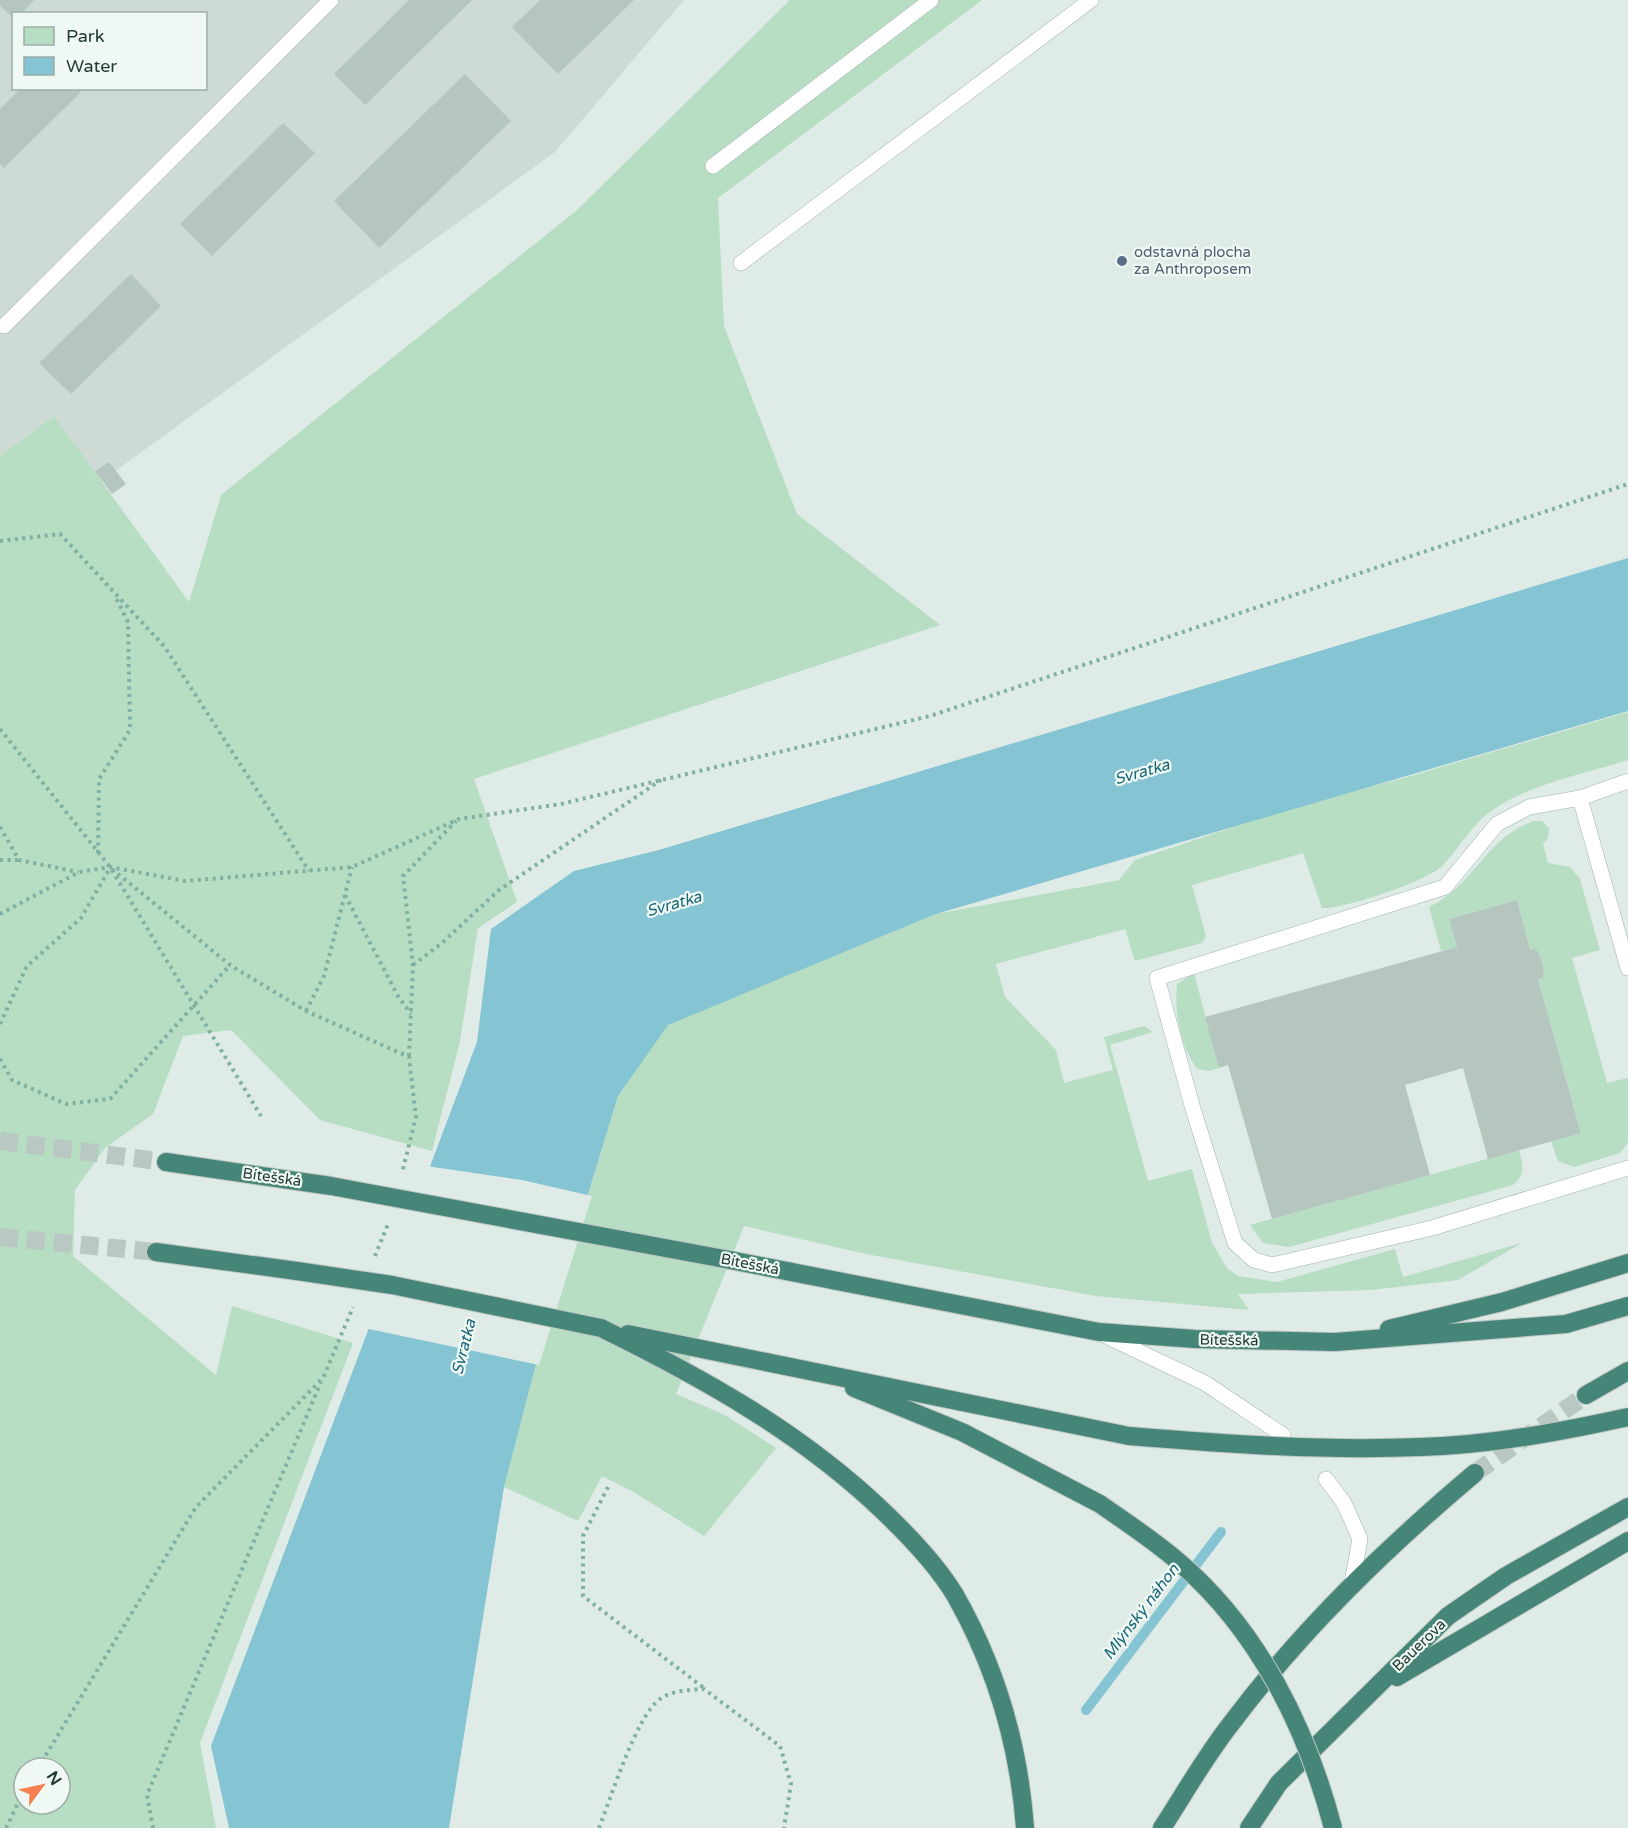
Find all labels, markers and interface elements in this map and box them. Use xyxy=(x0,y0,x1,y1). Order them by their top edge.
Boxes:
legend xyxy=(12,12,207,90)
text: Park xyxy=(66,25,105,47)
text: Water xyxy=(66,55,117,77)
place label: odstavná plocha za Anthroposem xyxy=(1134,243,1251,278)
marker: odstavná plocha za Anthroposem xyxy=(1115,254,1129,268)
water label: Svratka xyxy=(1112,754,1173,789)
water label: Svratka xyxy=(644,886,705,921)
street label: Bítešská xyxy=(242,1164,302,1190)
street label: Bítešská xyxy=(719,1250,781,1278)
water label: Svratka xyxy=(447,1316,481,1377)
street label: Bítešská xyxy=(1199,1330,1259,1350)
water label: Mlýnský náhon xyxy=(1098,1559,1184,1664)
street label: Bauerova xyxy=(1389,1615,1449,1675)
north arrow xyxy=(12,1756,72,1816)
text: N xyxy=(42,1768,66,1789)

